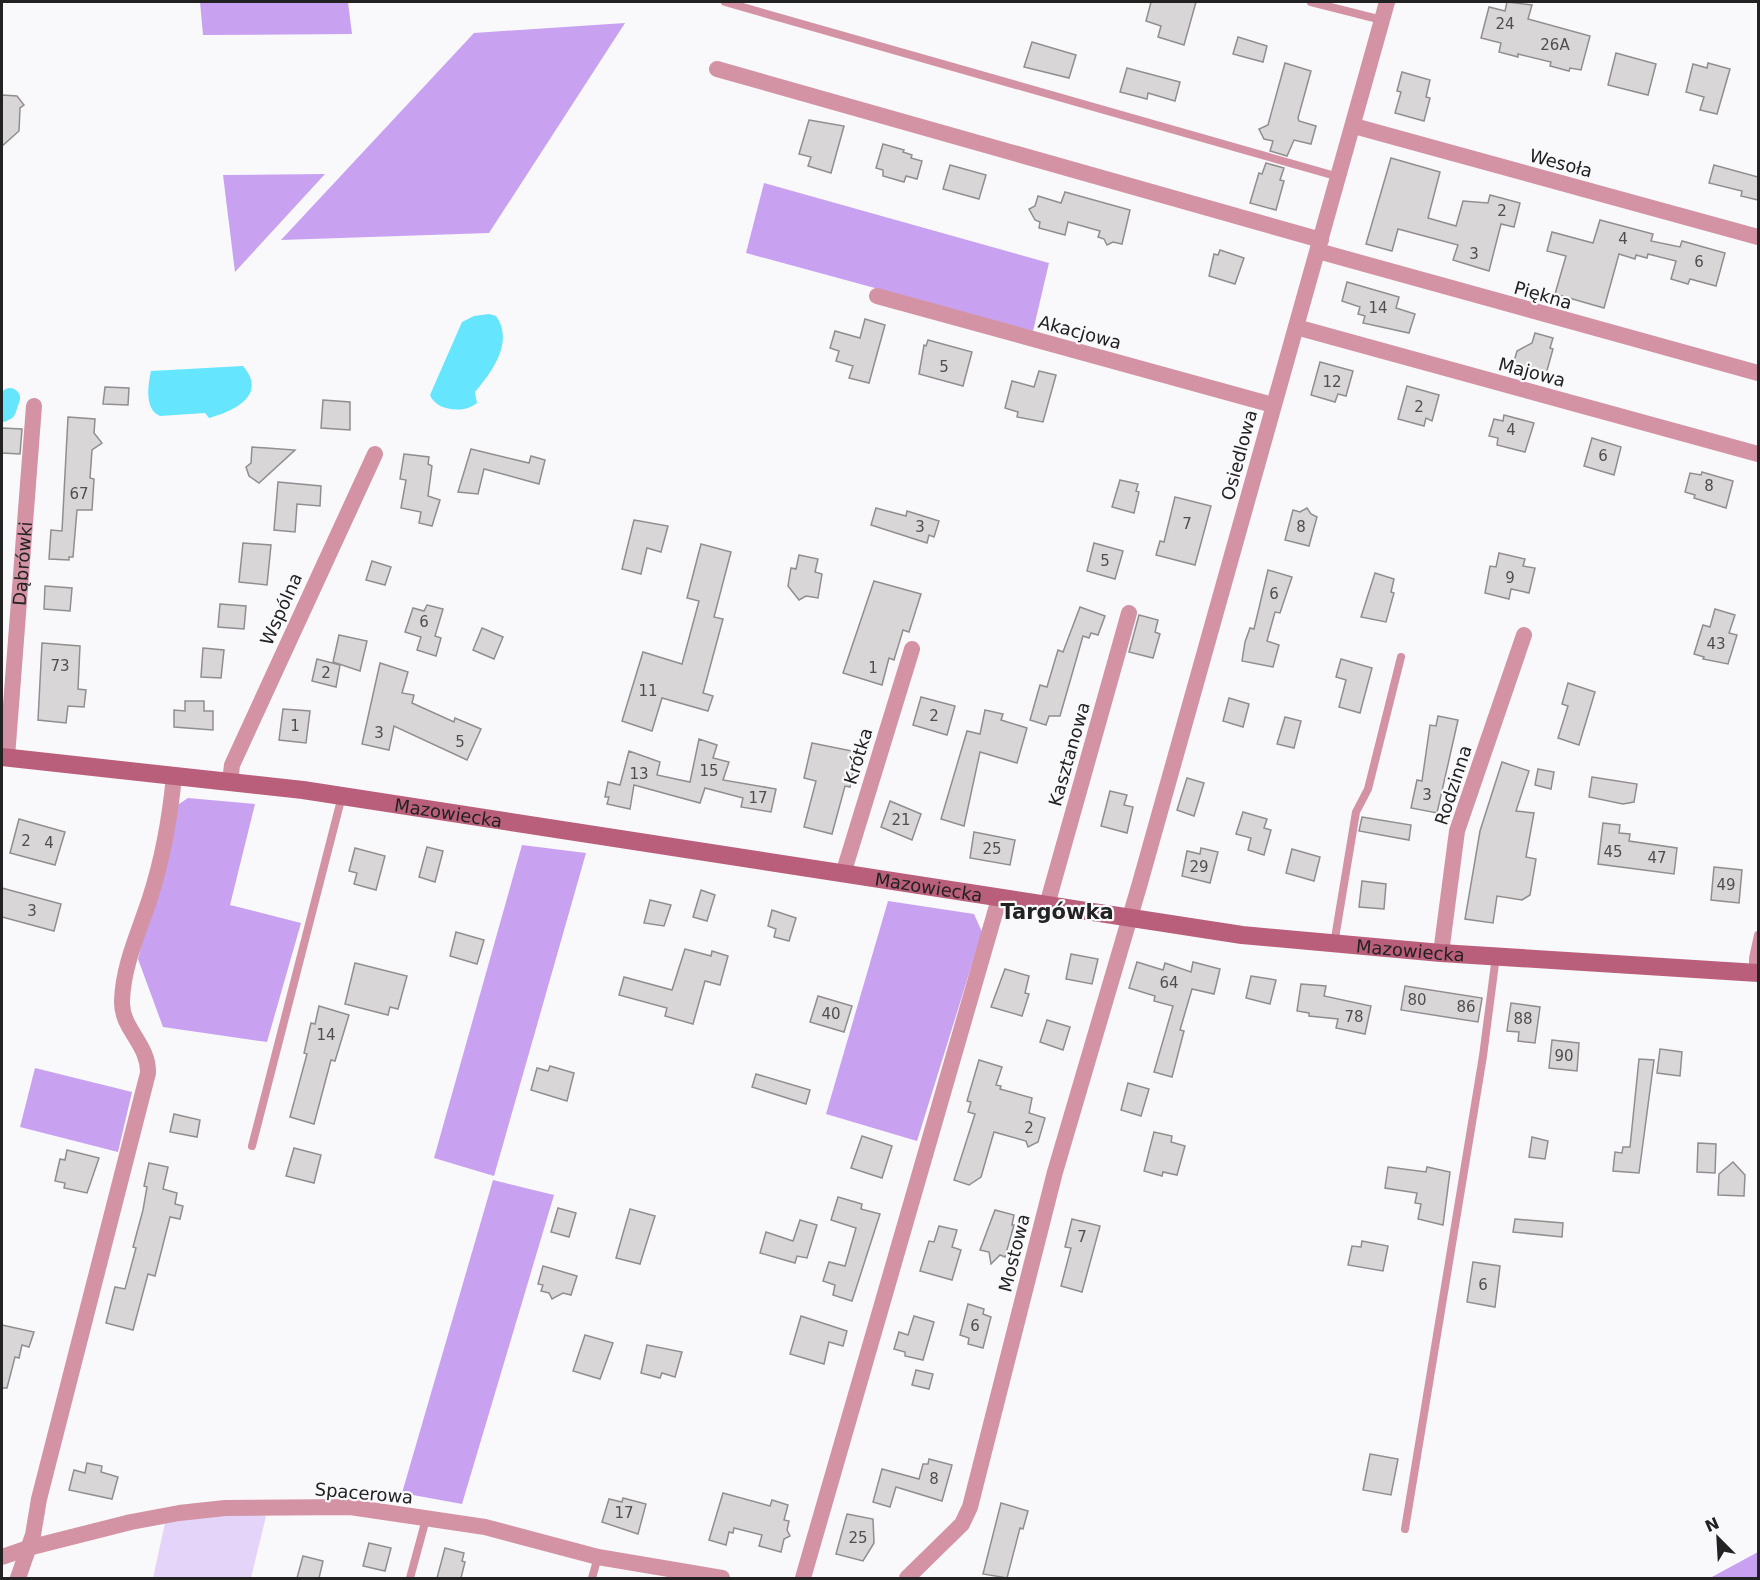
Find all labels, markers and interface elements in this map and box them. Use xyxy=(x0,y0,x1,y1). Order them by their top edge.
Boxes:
house number: 24 xyxy=(1495,15,1515,33)
house number: 26A xyxy=(1540,36,1570,54)
street label: Wesoła xyxy=(1527,145,1595,181)
house number: 2 xyxy=(1497,202,1507,220)
house number: 4 xyxy=(1618,230,1628,248)
house number: 3 xyxy=(1469,245,1479,263)
house number: 6 xyxy=(1694,253,1704,271)
street label: Piękna xyxy=(1512,277,1574,313)
house number: 14 xyxy=(1368,299,1388,317)
street label: Akacjowa xyxy=(1036,311,1124,353)
street label: Majowa xyxy=(1496,353,1568,391)
house number: 5 xyxy=(939,358,949,376)
house number: 12 xyxy=(1322,373,1342,391)
house number: 2 xyxy=(1414,398,1424,416)
street label: Osiedlowa xyxy=(1217,407,1261,503)
house number: 4 xyxy=(1506,421,1516,439)
house number: 6 xyxy=(1598,447,1608,465)
house number: 8 xyxy=(1704,477,1714,495)
house number: 67 xyxy=(69,485,89,503)
house number: 7 xyxy=(1182,515,1192,533)
house number: 3 xyxy=(915,518,925,536)
house number: 8 xyxy=(1296,518,1306,536)
street label: Dąbrówki xyxy=(8,521,36,607)
house number: 5 xyxy=(1100,552,1110,570)
house number: 9 xyxy=(1505,569,1515,587)
street label: Wspólna xyxy=(256,570,306,648)
house number: 6 xyxy=(1269,585,1279,603)
house number: 6 xyxy=(419,613,429,631)
house number: 43 xyxy=(1706,635,1726,653)
house number: 73 xyxy=(50,657,70,675)
house number: 1 xyxy=(868,659,878,677)
house number: 2 xyxy=(321,664,331,682)
house number: 11 xyxy=(638,682,658,700)
street label: Kasztanowa xyxy=(1044,699,1094,809)
house number: 2 xyxy=(929,707,939,725)
house number: 1 xyxy=(290,717,300,735)
house number: 3 xyxy=(374,724,384,742)
street label: Krótka xyxy=(839,725,877,787)
house number: 5 xyxy=(455,733,465,751)
street label: Rodzinna xyxy=(1430,743,1476,827)
house number: 15 xyxy=(699,762,719,780)
house number: 13 xyxy=(629,765,649,783)
house number: 3 xyxy=(1422,786,1432,804)
house number: 17 xyxy=(748,789,768,807)
street label: Mazowiecka xyxy=(393,794,504,831)
house number: 21 xyxy=(891,811,911,829)
house number: 2 xyxy=(21,832,31,850)
house number: 4 xyxy=(44,834,54,852)
house number: 25 xyxy=(982,840,1002,858)
house number: 45 xyxy=(1603,843,1623,861)
house number: 47 xyxy=(1647,849,1667,867)
house number: 29 xyxy=(1189,858,1209,876)
street label: Mazowiecka xyxy=(873,868,984,905)
house number: 49 xyxy=(1716,876,1736,894)
district label: Targówka xyxy=(1000,900,1114,924)
house number: 3 xyxy=(27,902,37,920)
street label: Mazowiecka xyxy=(1355,935,1465,965)
house number: 64 xyxy=(1159,974,1179,992)
house number: 80 xyxy=(1407,991,1427,1009)
house number: 86 xyxy=(1456,998,1476,1016)
house number: 40 xyxy=(821,1005,841,1023)
house number: 78 xyxy=(1344,1008,1364,1026)
house number: 88 xyxy=(1513,1010,1533,1028)
house number: 14 xyxy=(316,1026,336,1044)
house number: 90 xyxy=(1554,1047,1574,1065)
house number: 2 xyxy=(1024,1119,1034,1137)
street label: Mostowa xyxy=(994,1212,1034,1294)
house number: 7 xyxy=(1077,1228,1087,1246)
house number: 6 xyxy=(1478,1276,1488,1294)
house number: 6 xyxy=(970,1317,980,1335)
house number: 8 xyxy=(929,1470,939,1488)
street label: Spacerowa xyxy=(314,1478,414,1508)
house number: 17 xyxy=(614,1504,634,1522)
north arrow xyxy=(1688,1508,1748,1568)
text: N xyxy=(1702,1513,1722,1536)
house number: 25 xyxy=(848,1529,868,1547)

